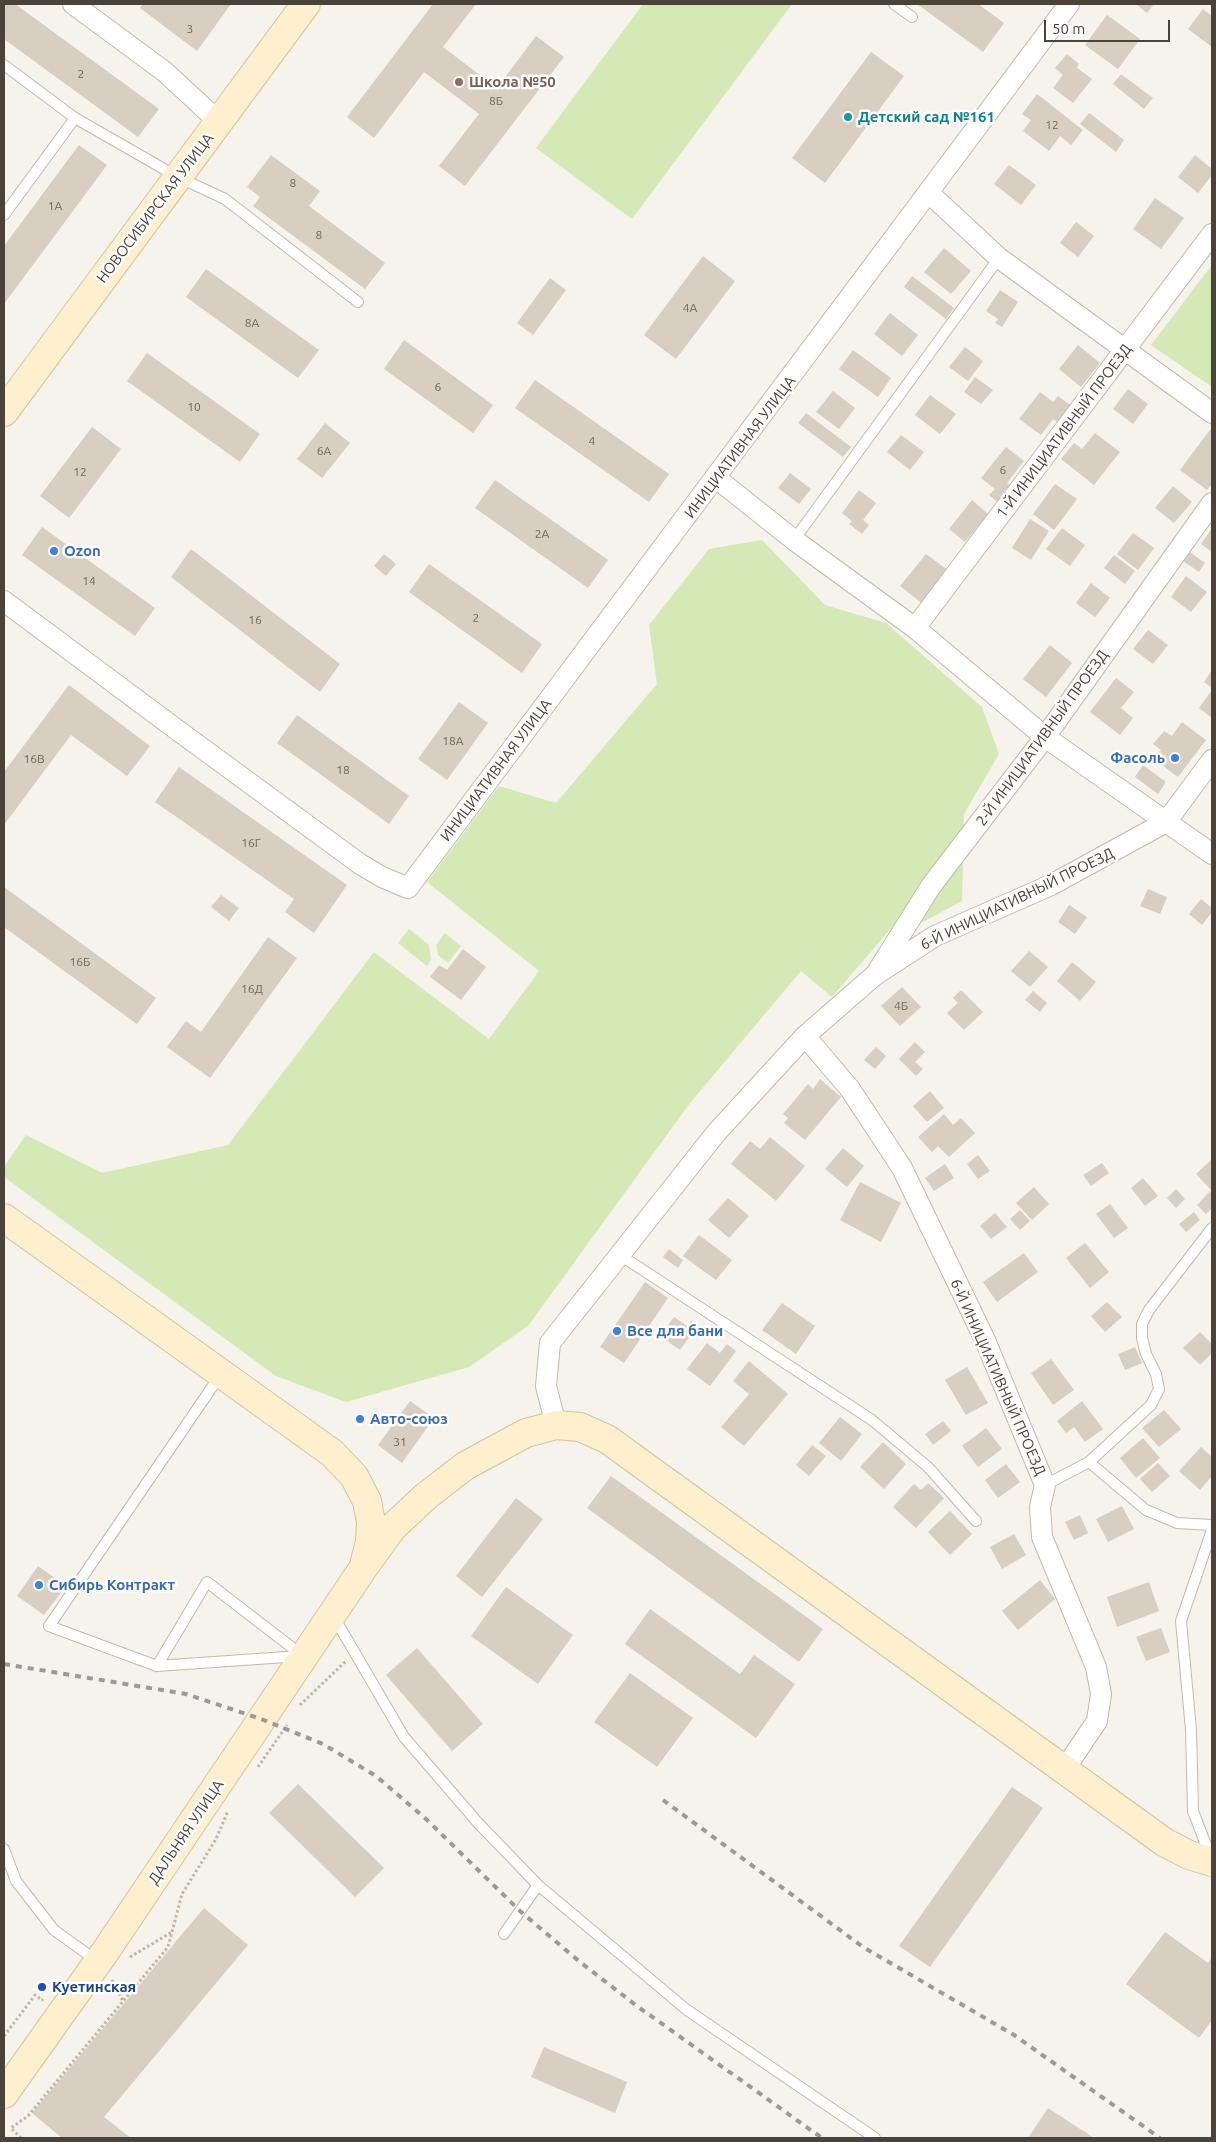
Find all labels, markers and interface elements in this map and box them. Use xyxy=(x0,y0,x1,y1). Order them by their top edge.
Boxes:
scale bar xyxy=(1046,10,1172,42)
text: 50 m xyxy=(1052,20,1085,37)
house number: 3 xyxy=(187,22,193,36)
house number: 2 xyxy=(78,67,84,81)
place label: Школа №50 xyxy=(469,73,556,91)
marker: Школа №50 xyxy=(453,76,465,88)
house number: 8Б xyxy=(489,94,503,108)
place label: Детский сад №161 xyxy=(858,108,995,126)
marker: Детский сад №161 xyxy=(842,111,854,123)
house number: 12 xyxy=(1045,118,1059,132)
street label: НОВОСИБИРСКАЯ УЛИЦА xyxy=(93,129,217,287)
house number: 8 xyxy=(290,176,296,190)
house number: 1А xyxy=(48,199,62,213)
house number: 8 xyxy=(316,228,322,242)
house number: 4А xyxy=(683,301,697,315)
house number: 8А xyxy=(245,316,259,330)
street label: 1-Й ИНИЦИАТИВНЫЙ ПРОЕЗД xyxy=(993,341,1135,521)
street label: ИНИЦИАТИВНАЯ УЛИЦА xyxy=(681,372,799,522)
house number: 6 xyxy=(435,380,441,394)
house number: 10 xyxy=(187,400,201,414)
house number: 4 xyxy=(589,434,595,448)
house number: 6А xyxy=(317,444,331,458)
house number: 6 xyxy=(1000,463,1006,477)
house number: 12 xyxy=(73,465,87,479)
house number: 2А xyxy=(535,527,549,541)
place label: Ozon xyxy=(64,542,101,560)
marker: Ozon xyxy=(48,545,60,557)
house number: 14 xyxy=(82,574,96,588)
house number: 2 xyxy=(473,611,479,625)
house number: 16 xyxy=(248,613,262,627)
street label: 2-Й ИНИЦИАТИВНЫЙ ПРОЕЗД xyxy=(972,647,1112,829)
street label: ИНИЦИАТИВНАЯ УЛИЦА xyxy=(437,695,555,845)
house number: 18А xyxy=(442,734,464,748)
place label: Фасоль xyxy=(1110,749,1165,767)
house number: 16В xyxy=(23,752,45,766)
marker: Фасоль xyxy=(1169,752,1181,764)
house number: 18 xyxy=(336,763,350,777)
house number: 16Г xyxy=(241,836,261,850)
street label: 6-Й ИНИЦИАТИВНЫЙ ПРОЕЗД xyxy=(917,844,1117,954)
house number: 16Б xyxy=(70,955,90,969)
house number: 16Д xyxy=(241,982,263,996)
house number: 4Б xyxy=(894,999,908,1013)
street label: 6-Й ИНИЦИАТИВНЫЙ ПРОЕЗД xyxy=(946,1276,1050,1478)
place label: Все для бани xyxy=(627,1322,723,1340)
marker: Все для бани xyxy=(611,1325,623,1337)
place label: Авто-союз xyxy=(370,1410,448,1428)
marker: Авто-союз xyxy=(354,1413,366,1425)
house number: 31 xyxy=(393,1435,407,1449)
place label: Сибирь Контракт xyxy=(49,1576,175,1594)
marker: Сибирь Контракт xyxy=(33,1579,45,1591)
street label: ДАЛЬНЯЯ УЛИЦА xyxy=(144,1776,228,1888)
place label: Куетинская xyxy=(52,1978,136,1996)
marker: Куетинская xyxy=(36,1981,48,1993)

